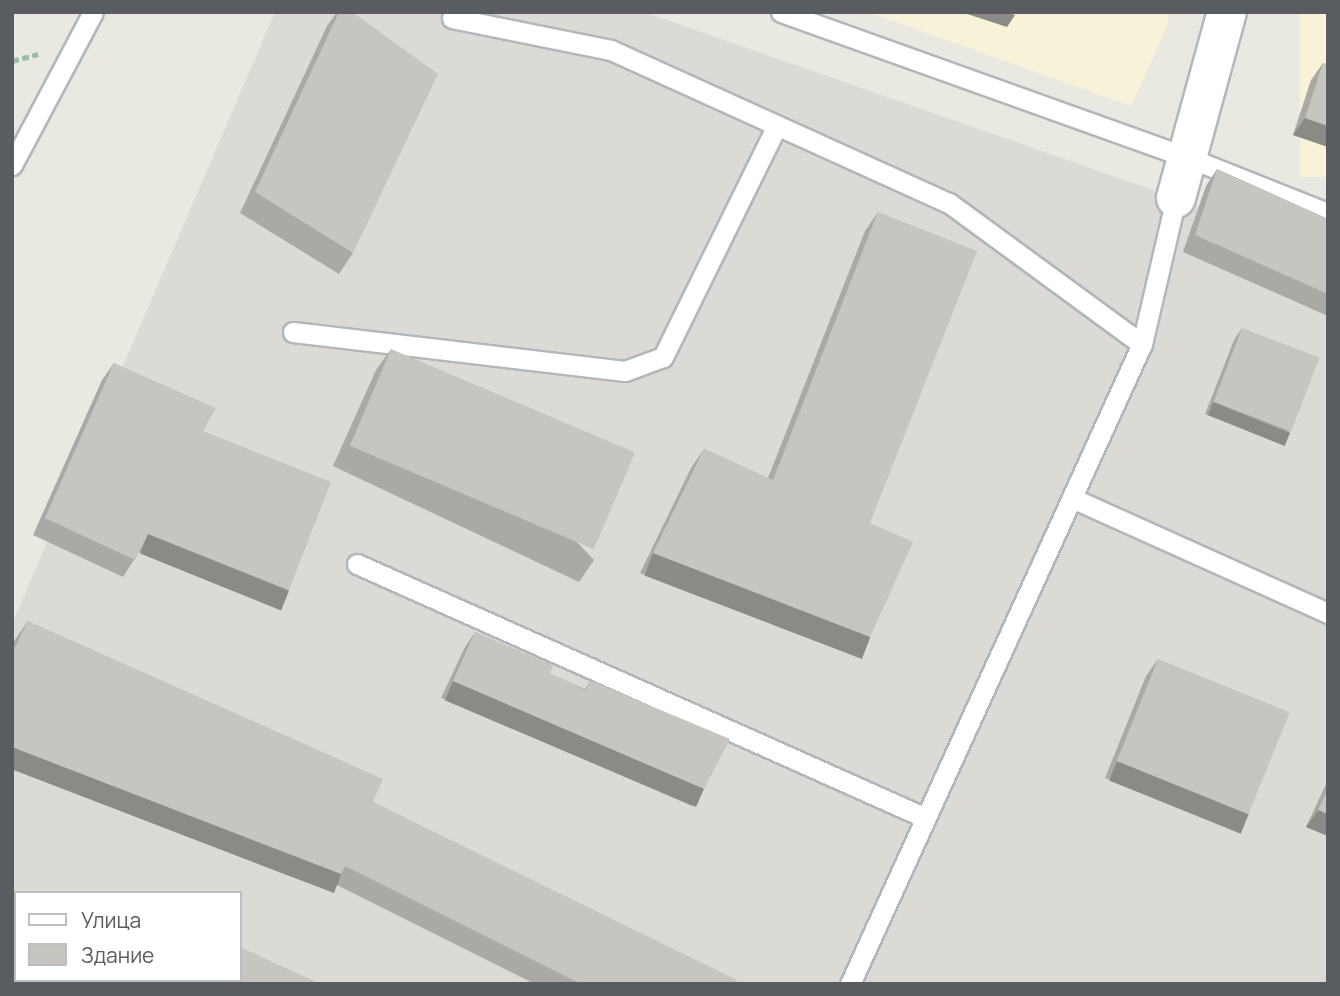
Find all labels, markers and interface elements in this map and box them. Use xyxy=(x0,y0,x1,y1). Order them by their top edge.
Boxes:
legend xyxy=(14,891,242,982)
text: Улица xyxy=(81,906,141,934)
text: Здание xyxy=(81,941,154,969)

